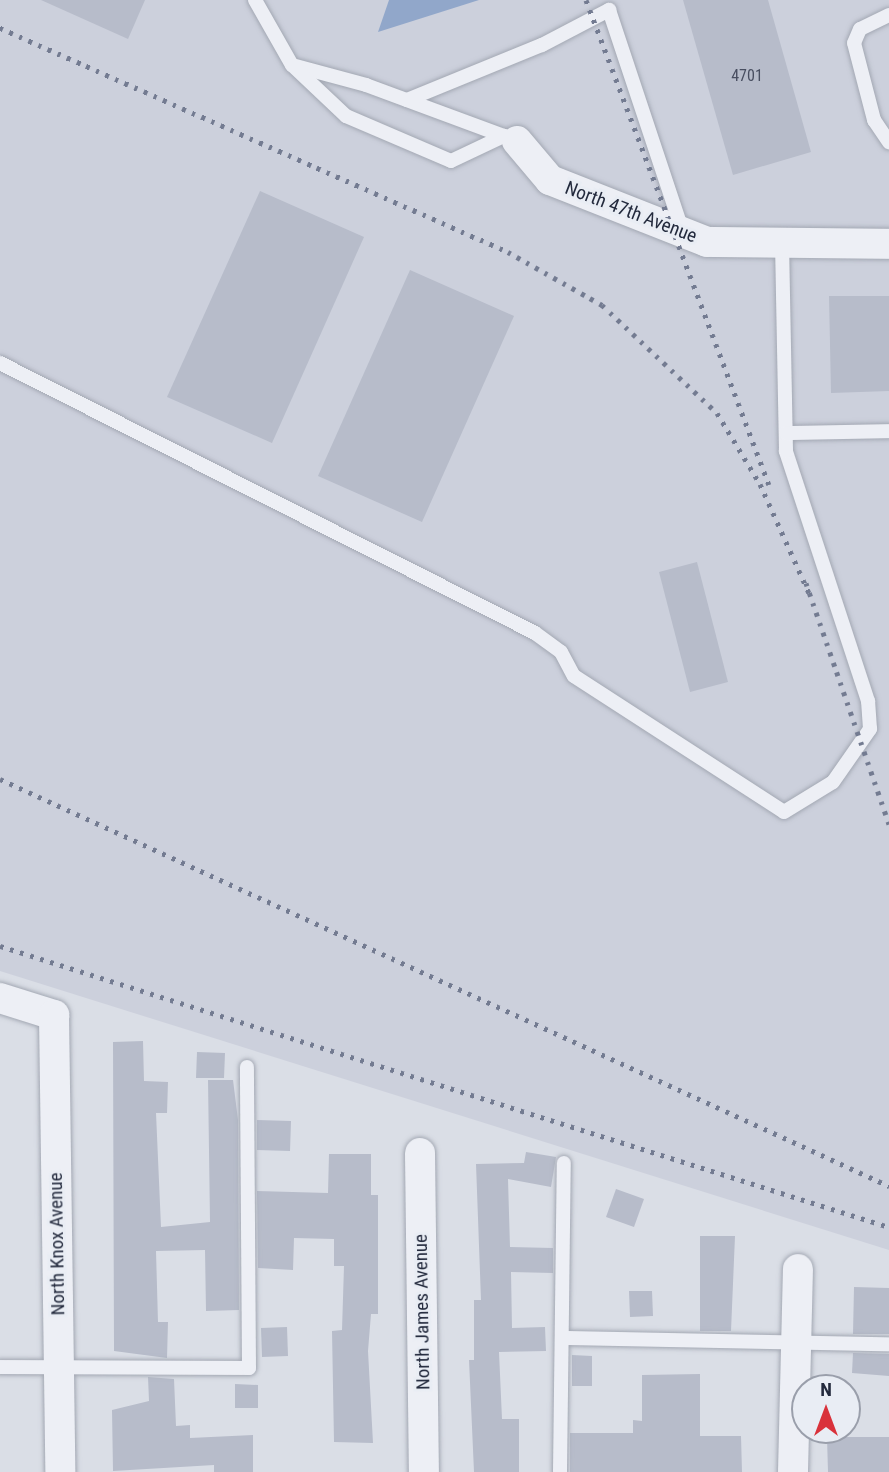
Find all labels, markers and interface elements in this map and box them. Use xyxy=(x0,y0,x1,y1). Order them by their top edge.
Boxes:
house number: 4701 xyxy=(731,66,763,86)
street label: North 47th Avenue xyxy=(562,176,700,248)
street label: North Knox Avenue xyxy=(44,1172,70,1316)
street label: North James Avenue xyxy=(409,1234,435,1390)
north arrow xyxy=(791,1374,861,1444)
text: N xyxy=(820,1378,832,1401)

